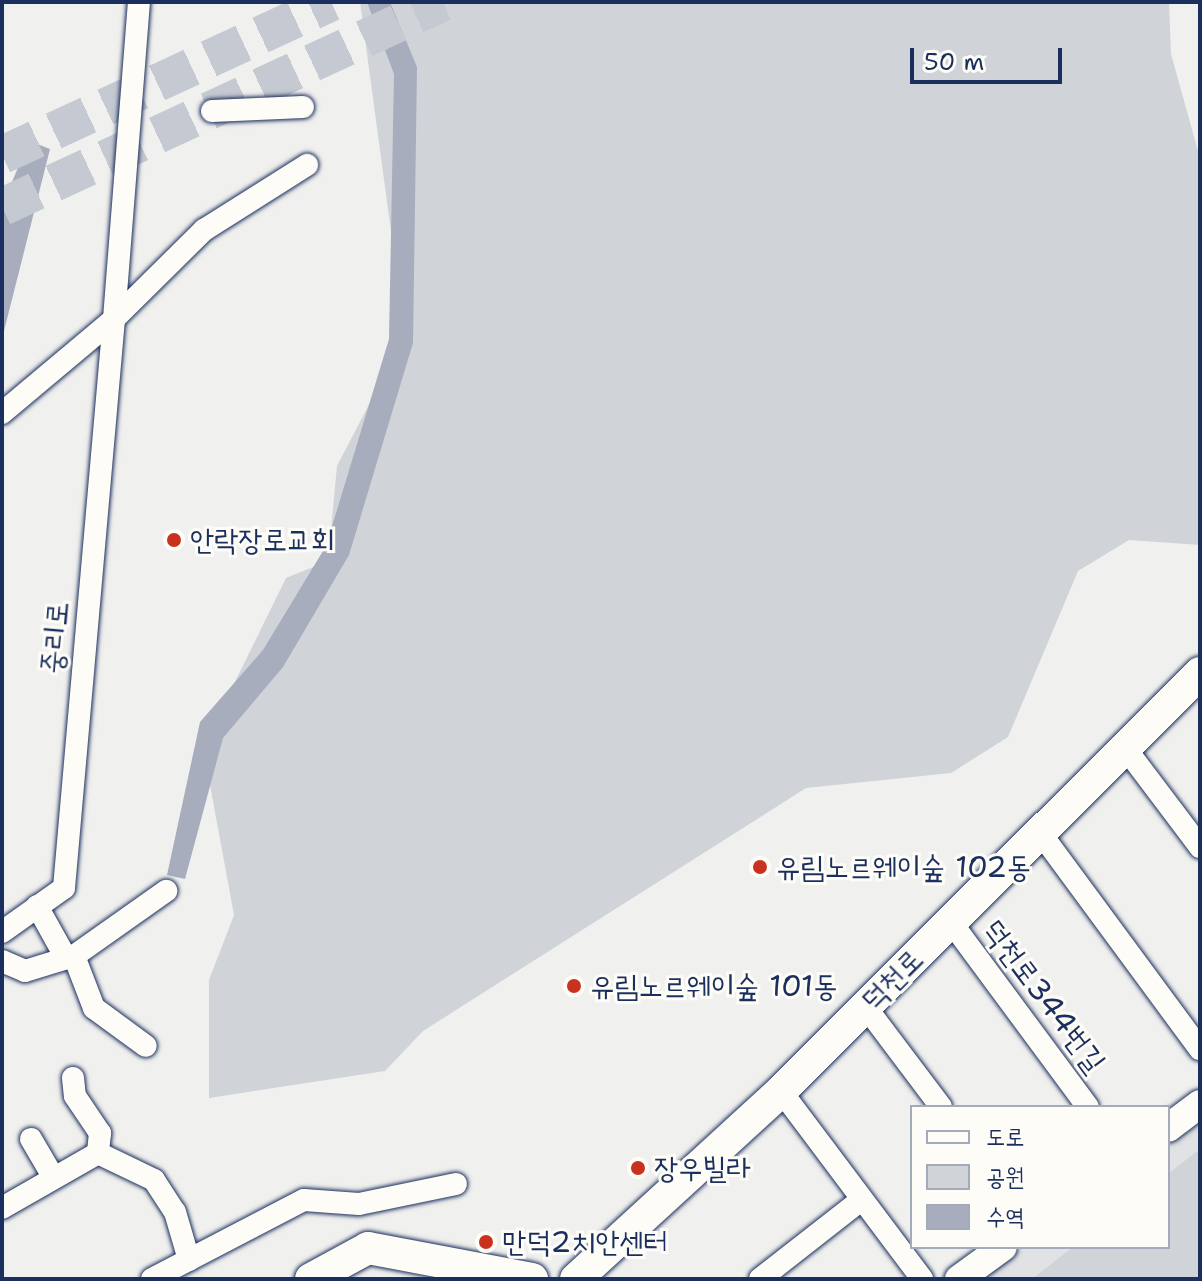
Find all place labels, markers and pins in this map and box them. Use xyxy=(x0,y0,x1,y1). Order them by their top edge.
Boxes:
place label: 안락장로교회 xyxy=(190,522,335,558)
marker: 안락장로교회 xyxy=(165,531,183,549)
place label: 유림노르웨이숲 102동 xyxy=(776,849,1031,885)
marker: 유림노르웨이숲 102동 xyxy=(751,858,769,876)
place label: 유림노르웨이숲 101동 xyxy=(590,968,838,1004)
marker: 유림노르웨이숲 101동 xyxy=(565,977,583,995)
place label: 장우빌라 xyxy=(654,1150,751,1186)
marker: 장우빌라 xyxy=(629,1159,647,1177)
place label: 만덕2치안센터 xyxy=(502,1224,668,1260)
marker: 만덕2치안센터 xyxy=(477,1233,495,1251)

